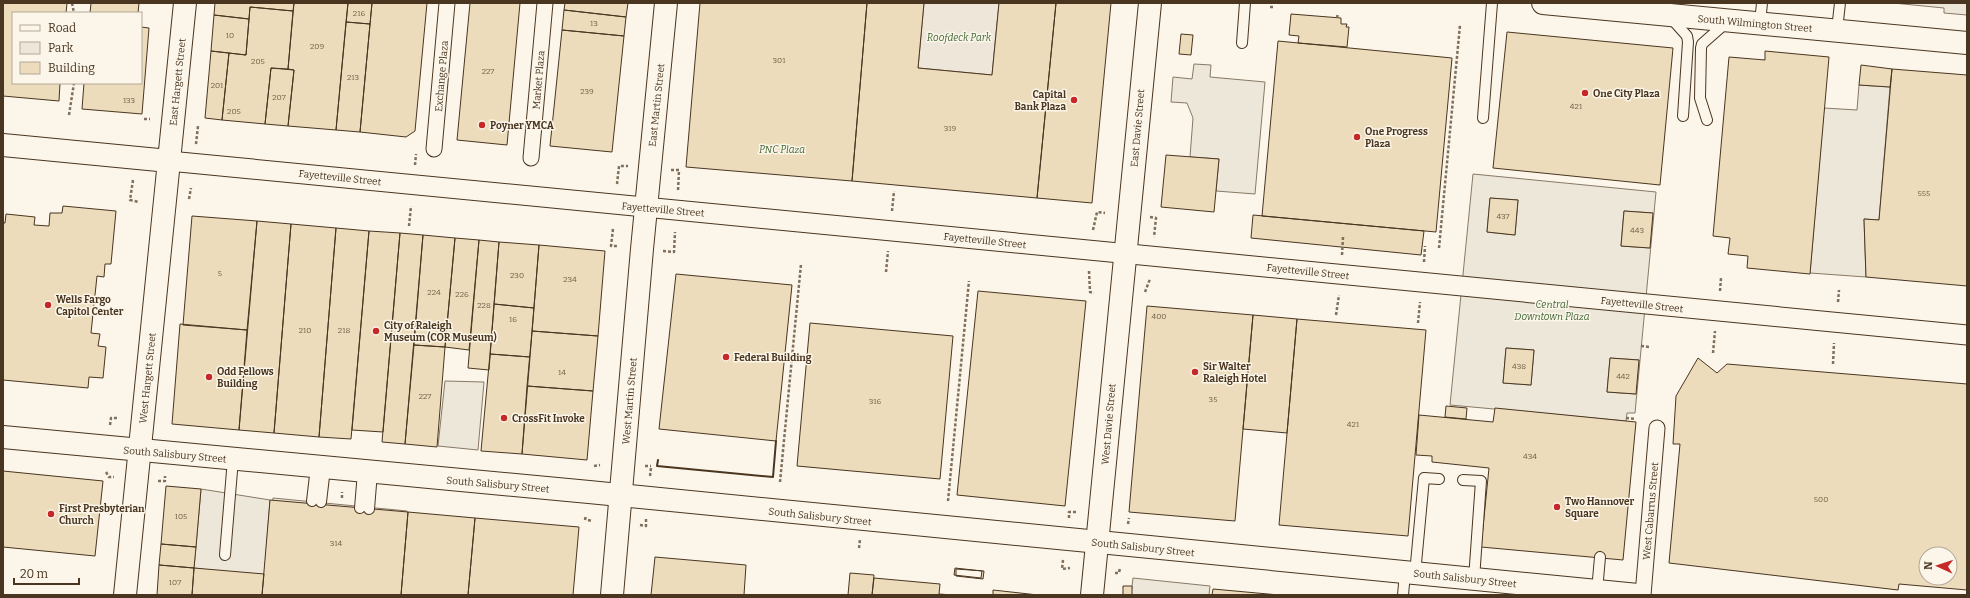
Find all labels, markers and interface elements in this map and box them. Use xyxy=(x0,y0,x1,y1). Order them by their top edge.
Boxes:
house number: 216 xyxy=(353,9,365,18)
legend xyxy=(12,12,142,84)
street label: South Wilmington Street xyxy=(1697,13,1813,35)
house number: 13 xyxy=(590,19,598,28)
text: Road xyxy=(48,21,76,35)
house number: 10 xyxy=(226,31,234,40)
park label: Roofdeck Park xyxy=(927,32,992,44)
street label: East Hargett Street xyxy=(167,37,189,126)
street label: Exchange Plaza xyxy=(433,40,451,112)
text: Park xyxy=(48,41,74,55)
house number: 209 xyxy=(310,42,324,51)
street label: Market Plaza xyxy=(530,50,548,110)
house number: 301 xyxy=(773,56,786,65)
house number: 205 xyxy=(251,57,265,66)
text: Building xyxy=(48,61,95,75)
street label: East Martin Street xyxy=(647,62,667,147)
house number: 227 xyxy=(482,67,494,76)
house number: 213 xyxy=(347,73,360,82)
house number: 201 xyxy=(211,81,224,90)
house number: 239 xyxy=(580,87,594,96)
street label: East Davie Street xyxy=(1129,88,1147,167)
marker: One City Plaza xyxy=(1580,88,1590,98)
place label: One City Plaza xyxy=(1593,88,1660,100)
place label: Capital Bank Plaza xyxy=(1015,89,1066,113)
house number: 207 xyxy=(272,93,286,102)
marker: Capital Bank Plaza xyxy=(1069,95,1079,105)
house number: 133 xyxy=(123,96,136,105)
house number: 421 xyxy=(1570,102,1583,111)
house number: 205 xyxy=(227,107,241,116)
marker: Poyner YMCA xyxy=(477,120,487,130)
place label: Poyner YMCA xyxy=(490,120,555,132)
house number: 319 xyxy=(944,124,957,133)
place label: One Progress Plaza xyxy=(1365,126,1428,150)
marker: One Progress Plaza xyxy=(1352,132,1362,142)
park label: PNC Plaza xyxy=(759,144,805,156)
street label: Fayetteville Street xyxy=(298,168,382,188)
house number: 555 xyxy=(1918,189,1930,198)
street label: Fayetteville Street xyxy=(621,200,705,220)
house number: 437 xyxy=(1496,212,1510,221)
house number: 443 xyxy=(1630,226,1644,235)
street label: Fayetteville Street xyxy=(943,231,1027,251)
street label: Fayetteville Street xyxy=(1266,262,1350,282)
house number: 5 xyxy=(218,269,222,278)
house number: 230 xyxy=(510,271,524,280)
house number: 234 xyxy=(563,275,577,284)
house number: 224 xyxy=(427,288,441,297)
house number: 226 xyxy=(455,290,469,299)
place label: Wells Fargo Capitol Center xyxy=(56,294,124,318)
street label: Fayetteville Street xyxy=(1600,295,1684,315)
park label: Central Downtown Plaza xyxy=(1514,299,1590,323)
marker: Wells Fargo Capitol Center xyxy=(43,300,53,310)
house number: 228 xyxy=(477,301,491,310)
house number: 400 xyxy=(1152,312,1166,321)
house number: 16 xyxy=(509,315,517,324)
place label: City of Raleigh Museum (COR Museum) xyxy=(384,320,497,344)
house number: 210 xyxy=(299,326,311,335)
house number: 218 xyxy=(338,326,350,335)
marker: City of Raleigh Museum (COR Museum) xyxy=(371,326,381,336)
street label: West Hargett Street xyxy=(137,332,159,424)
marker: Federal Building xyxy=(721,352,731,362)
place label: Federal Building xyxy=(734,352,812,364)
street label: West Martin Street xyxy=(620,357,640,445)
place label: Sir Walter Raleigh Hotel xyxy=(1203,361,1267,385)
house number: 438 xyxy=(1512,362,1526,371)
place label: Odd Fellows Building xyxy=(217,366,274,390)
marker: Sir Walter Raleigh Hotel xyxy=(1190,367,1200,377)
house number: 14 xyxy=(558,368,566,377)
marker: Odd Fellows Building xyxy=(204,372,214,382)
house number: 442 xyxy=(1616,372,1630,381)
street label: West Davie Street xyxy=(1099,383,1119,465)
house number: 227 xyxy=(419,392,431,401)
house number: 35 xyxy=(1209,395,1217,404)
house number: 316 xyxy=(869,397,882,406)
marker: CrossFit Invoke xyxy=(499,413,509,423)
place label: CrossFit Invoke xyxy=(512,413,585,425)
house number: 421 xyxy=(1347,420,1360,429)
street label: South Salisbury Street xyxy=(123,445,227,466)
house number: 434 xyxy=(1523,452,1537,461)
street label: West Cabarrus Street xyxy=(1641,461,1661,561)
street label: South Salisbury Street xyxy=(446,475,550,496)
house number: 500 xyxy=(1814,495,1828,504)
place label: Two Hannover Square xyxy=(1565,496,1635,520)
marker: Two Hannover Square xyxy=(1552,502,1562,512)
place label: First Presbyterian Church xyxy=(59,503,145,527)
street label: South Salisbury Street xyxy=(768,506,872,528)
marker: First Presbyterian Church xyxy=(46,509,56,519)
house number: 105 xyxy=(175,512,187,521)
street label: South Salisbury Street xyxy=(1091,537,1195,559)
house number: 314 xyxy=(330,539,343,548)
north arrow xyxy=(1918,546,1958,586)
scale bar xyxy=(14,560,79,586)
text: N xyxy=(1922,560,1935,570)
text: 20 m xyxy=(20,567,49,581)
street label: South Salisbury Street xyxy=(1413,568,1517,590)
house number: 107 xyxy=(169,578,181,587)

